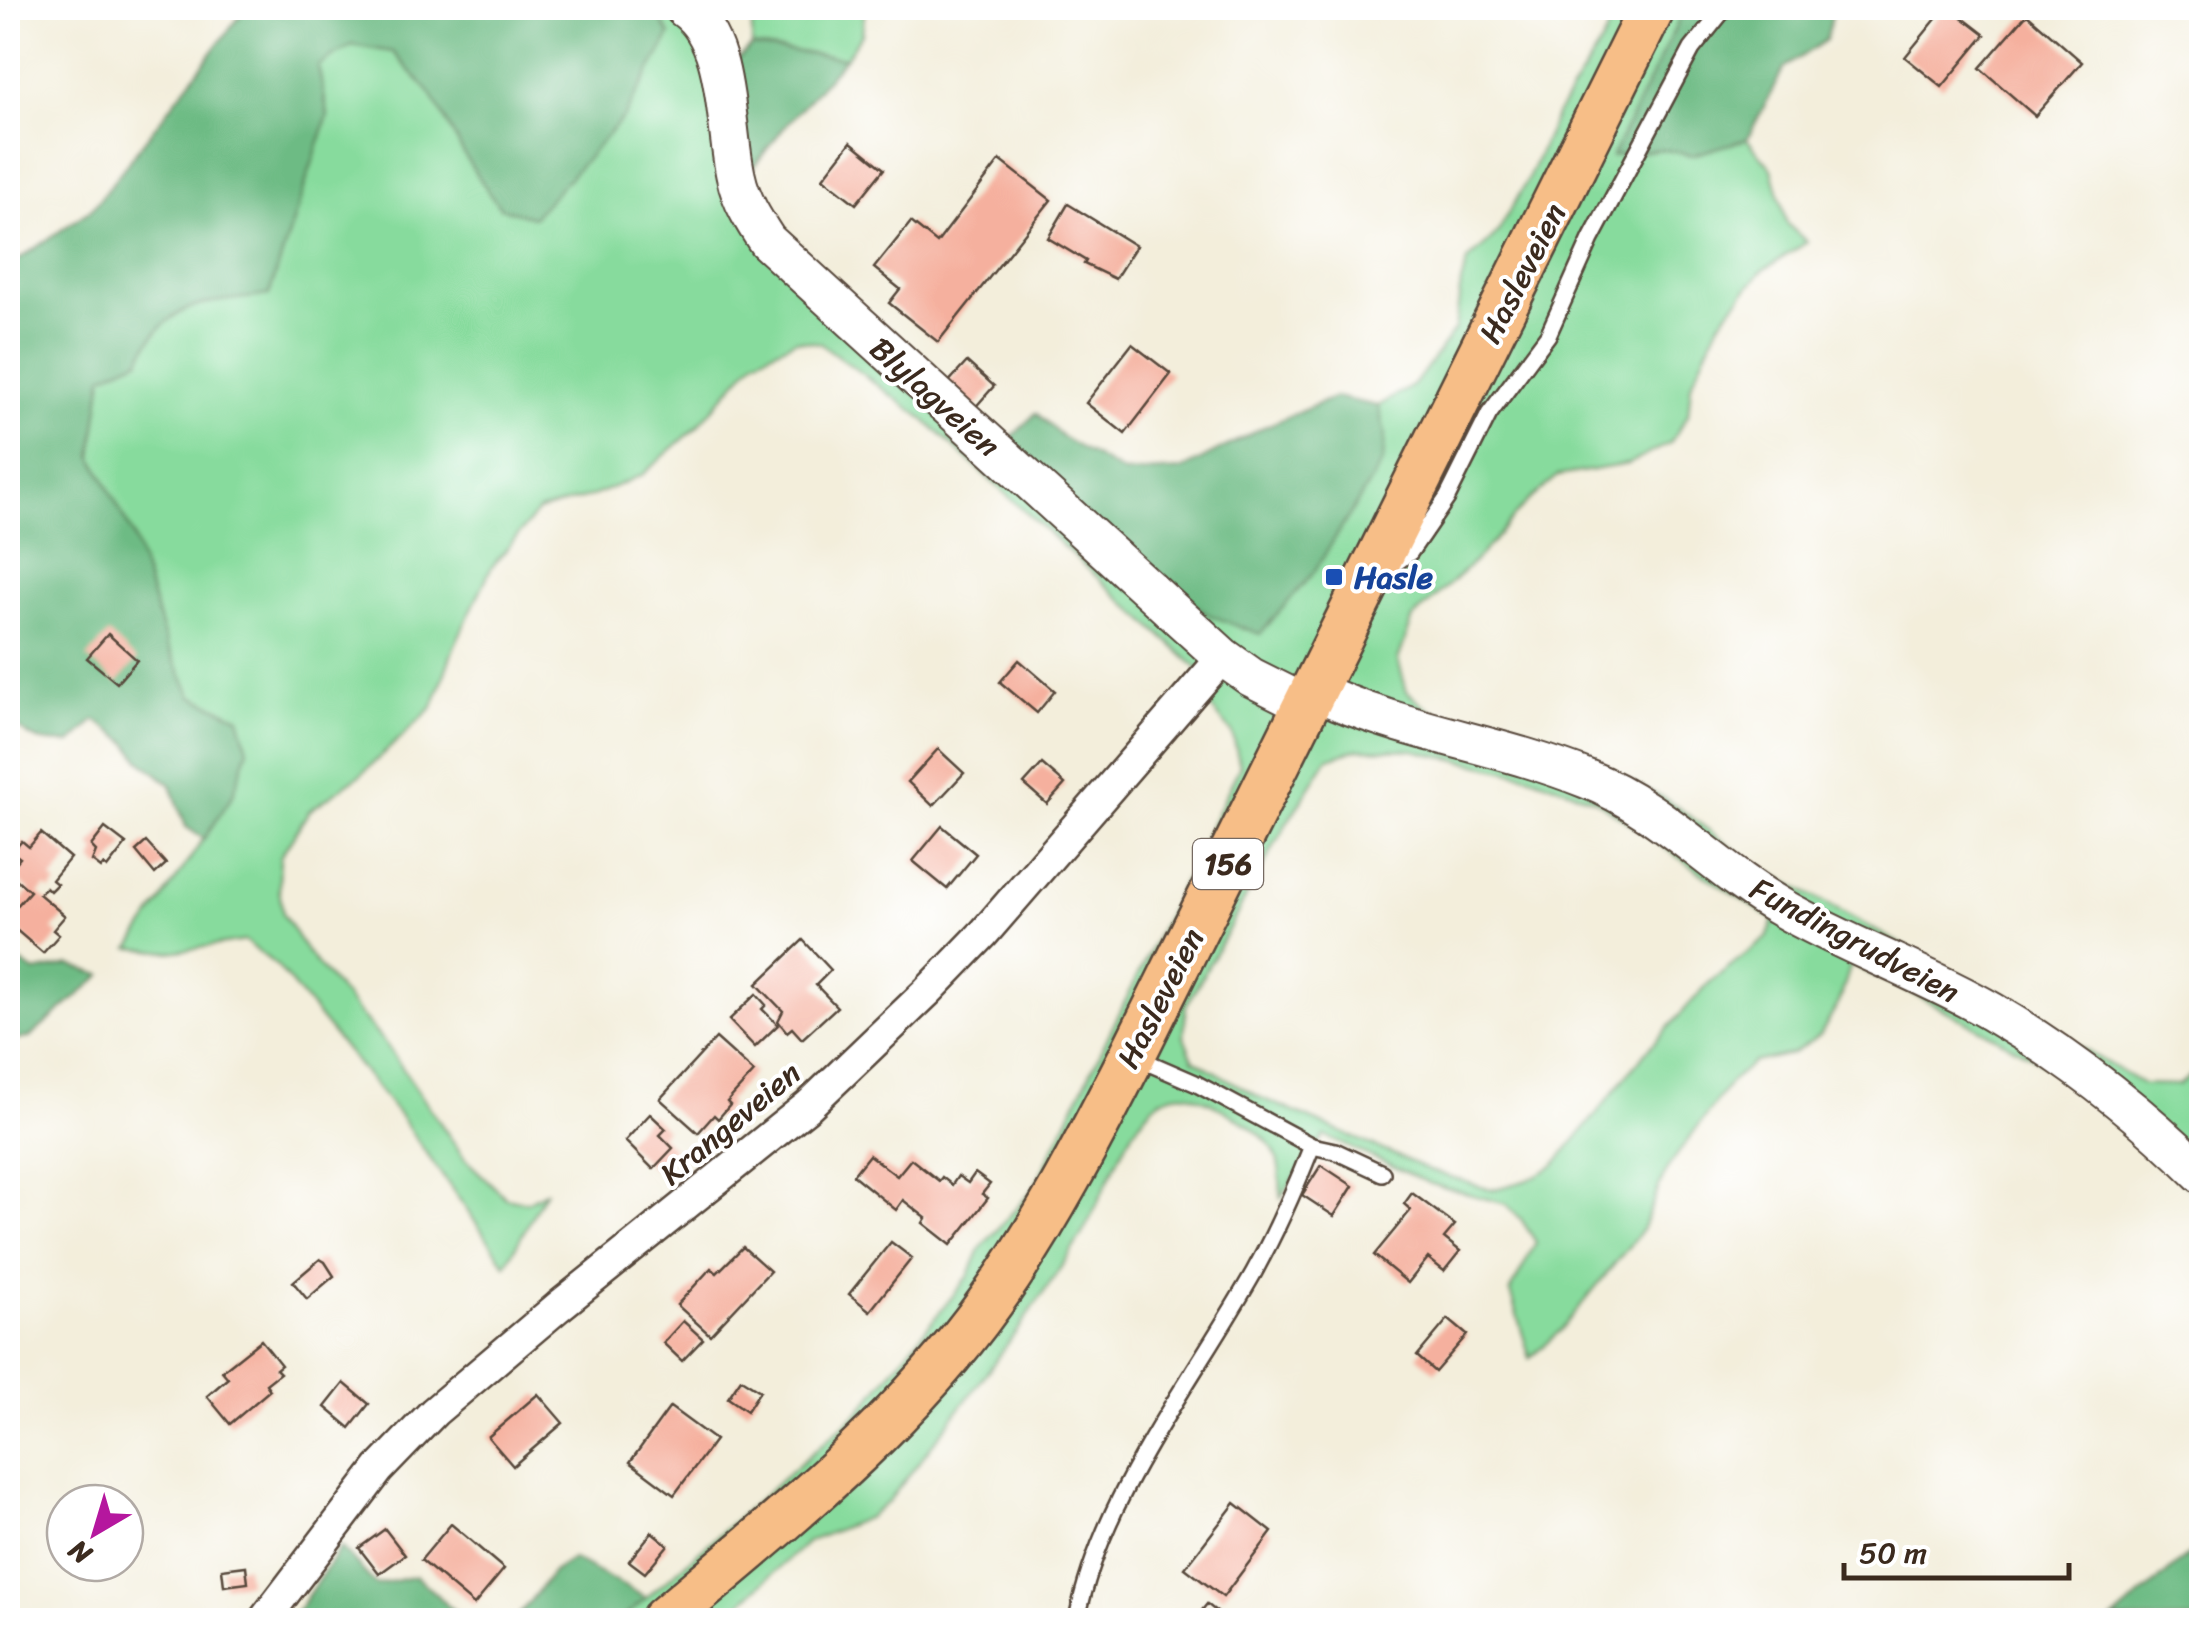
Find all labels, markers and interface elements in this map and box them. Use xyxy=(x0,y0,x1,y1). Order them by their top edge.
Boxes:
street label: Hasleveien xyxy=(1463,193,1582,354)
street label: Blylagveien xyxy=(856,322,1014,472)
place label: Hasle xyxy=(1354,549,1434,606)
marker: Hasle xyxy=(1323,566,1345,588)
road number: 156 xyxy=(1193,839,1263,889)
street label: Fundingrudveien xyxy=(1739,861,1970,1020)
street label: Hasleveien xyxy=(1101,918,1220,1079)
street label: Krangeveien xyxy=(646,1046,814,1200)
north arrow xyxy=(45,1483,145,1583)
scale bar xyxy=(1844,1518,2069,1580)
text: 50 m xyxy=(1859,1526,1927,1580)
text: N xyxy=(57,1527,103,1578)

